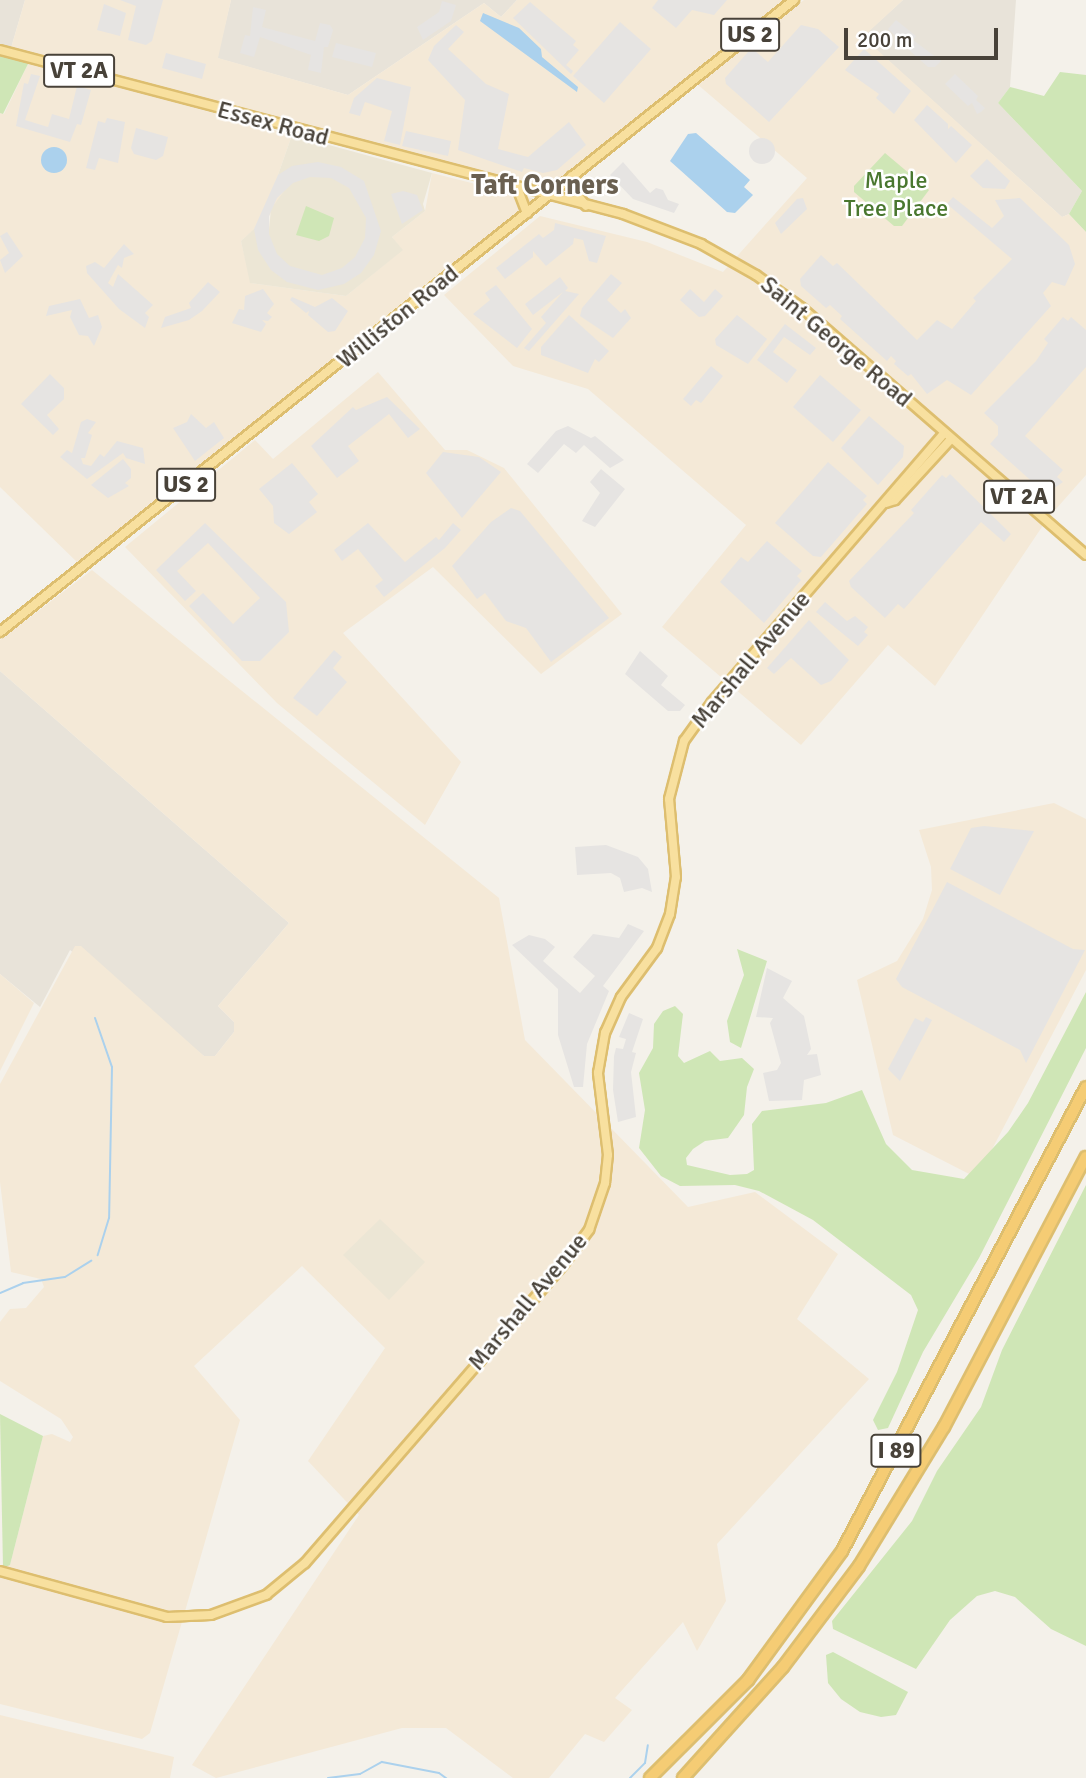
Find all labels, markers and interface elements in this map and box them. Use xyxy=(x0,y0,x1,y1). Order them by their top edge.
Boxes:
scale bar xyxy=(848,14,1002,58)
road number: US 2 xyxy=(718,16,782,54)
text: 200 m xyxy=(857,27,912,53)
road number: VT 2A xyxy=(42,52,116,90)
street label: Essex Road xyxy=(214,95,332,153)
park label: Maple Tree Place xyxy=(844,167,948,223)
district label: Taft Corners xyxy=(471,168,619,202)
street label: Williston Road xyxy=(331,259,465,375)
street label: Saint George Road xyxy=(754,270,918,414)
road number: US 2 xyxy=(154,466,218,505)
road number: VT 2A xyxy=(982,477,1056,516)
street label: Marshall Avenue xyxy=(685,586,817,734)
street label: Marshall Avenue xyxy=(462,1228,594,1376)
road number: I 89 xyxy=(870,1432,922,1470)

